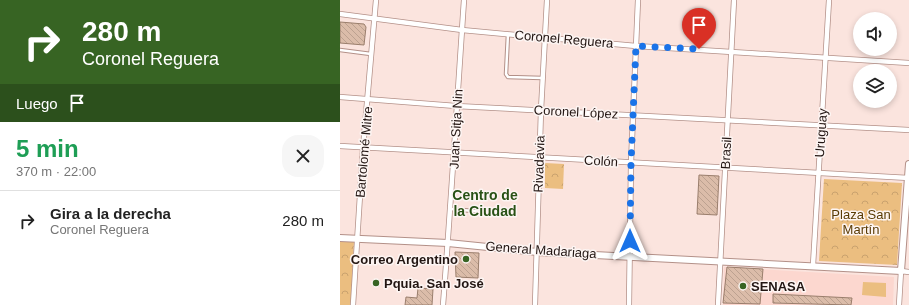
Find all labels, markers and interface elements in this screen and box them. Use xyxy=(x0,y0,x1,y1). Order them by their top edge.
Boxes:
pin xyxy=(682,8,716,49)
map controls xyxy=(853,12,897,108)
button: sound xyxy=(853,12,897,56)
icon: arrive xyxy=(688,14,710,36)
icon: right xyxy=(16,16,68,68)
text: 280 m xyxy=(82,16,161,47)
street label: Coronel Reguera xyxy=(514,27,615,51)
text: Coronel Reguera xyxy=(82,49,219,69)
button: layers xyxy=(853,64,897,108)
street label: Juan Sitja Nin xyxy=(446,89,466,169)
icon: arrive xyxy=(66,92,88,114)
text: Luego xyxy=(16,95,58,112)
street label: Coronel López xyxy=(533,102,619,122)
street label: Bartolomé Mitre xyxy=(353,106,375,198)
street label: Uruguay xyxy=(812,107,830,158)
street label: Rivadavia xyxy=(531,134,548,193)
text: 5 min xyxy=(16,135,79,162)
button: close xyxy=(282,135,324,177)
street label: Brasil xyxy=(718,136,734,170)
street label: Colón xyxy=(584,153,618,169)
text: 370 m · 22:00 xyxy=(16,164,96,179)
district label: Centro de la Ciudad xyxy=(452,187,518,219)
text: Gira a la derecha xyxy=(50,205,171,222)
park label: Plaza San Martín xyxy=(831,207,891,237)
icon: right xyxy=(16,210,38,232)
text: 280 m xyxy=(282,212,324,229)
position arrow xyxy=(609,220,651,262)
text: Coronel Reguera xyxy=(50,222,149,237)
street label: General Madariaga xyxy=(485,239,598,261)
place label: Correo Argentino xyxy=(351,252,458,267)
marker: Correo Argentino xyxy=(461,254,471,264)
place label: Pquia. San José xyxy=(384,276,484,291)
marker: Pquia. San José xyxy=(371,278,381,288)
place label: SENASA xyxy=(751,279,806,294)
marker: SENASA xyxy=(738,281,748,291)

